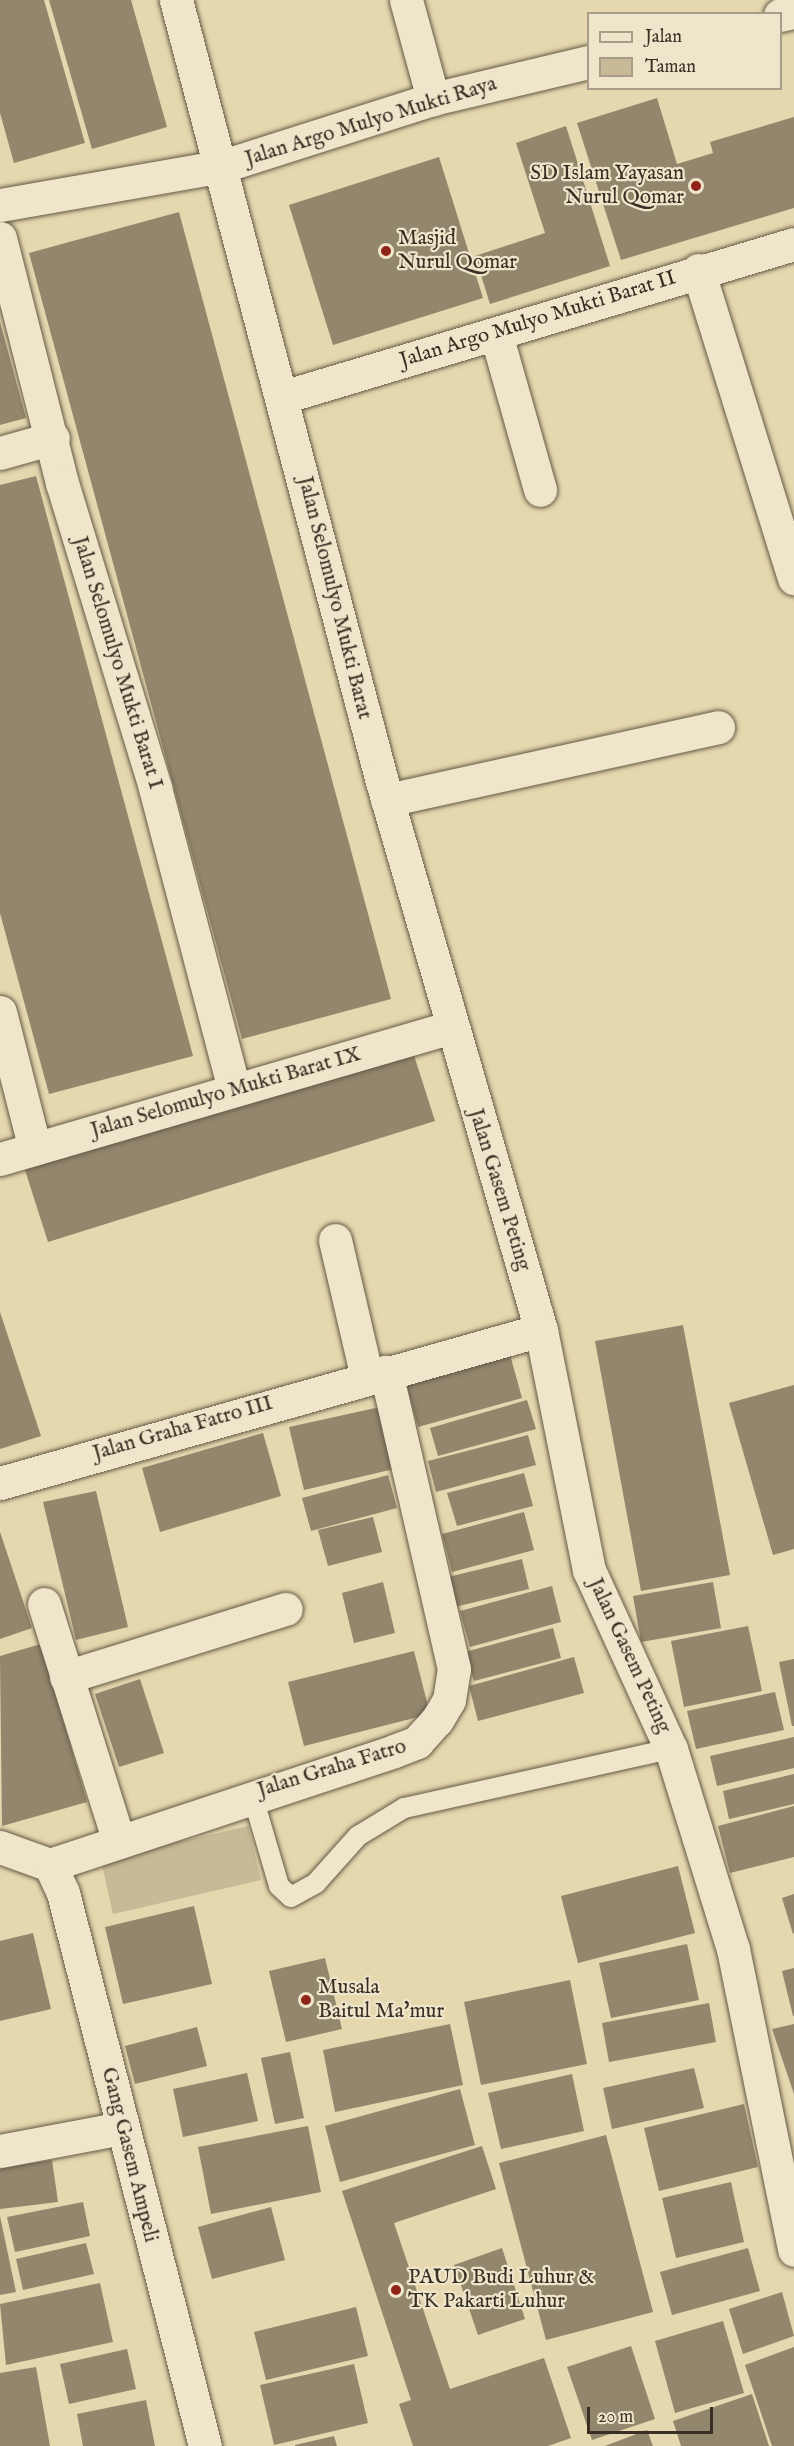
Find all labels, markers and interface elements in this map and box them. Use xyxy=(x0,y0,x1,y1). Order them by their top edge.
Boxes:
legend xyxy=(587,12,782,90)
text: Jalan xyxy=(645,26,682,49)
text: Taman xyxy=(645,56,696,79)
street label: Jalan Argo Mulyo Mukti Raya xyxy=(242,72,500,172)
place label: SD Islam Yayasan Nurul Qomar xyxy=(530,161,684,211)
marker: SD Islam Yayasan Nurul Qomar xyxy=(689,179,703,193)
place label: Masjid Nurul Qomar xyxy=(398,226,517,276)
marker: Masjid Nurul Qomar xyxy=(379,244,393,258)
street label: Jalan Argo Mulyo Mukti Barat II xyxy=(397,266,679,374)
street label: Jalan Selomulyo Mukti Barat xyxy=(292,474,376,722)
street label: Jalan Selomulyo Mukti Barat I xyxy=(67,534,167,792)
street label: Jalan Selomulyo Mukti Barat IX xyxy=(88,1042,364,1144)
street label: Jalan Gasem Peting xyxy=(462,1106,536,1274)
street label: Jalan Graha Fatro III xyxy=(90,1391,276,1467)
street label: Jalan Gasem Peting xyxy=(582,1574,676,1738)
street label: Jalan Graha Fatro xyxy=(255,1734,409,1804)
place label: Musala Baitul Ma'mur xyxy=(318,1975,444,2025)
marker: Musala Baitul Ma'mur xyxy=(299,1993,313,2007)
street label: Gang Gasem Ampeli xyxy=(95,2065,163,2245)
place label: PAUD Budi Luhur & TK Pakarti Luhur xyxy=(408,2265,594,2315)
marker: PAUD Budi Luhur & TK Pakarti Luhur xyxy=(389,2283,403,2297)
scale bar xyxy=(590,2395,716,2433)
text: 20 m xyxy=(598,2406,633,2429)

